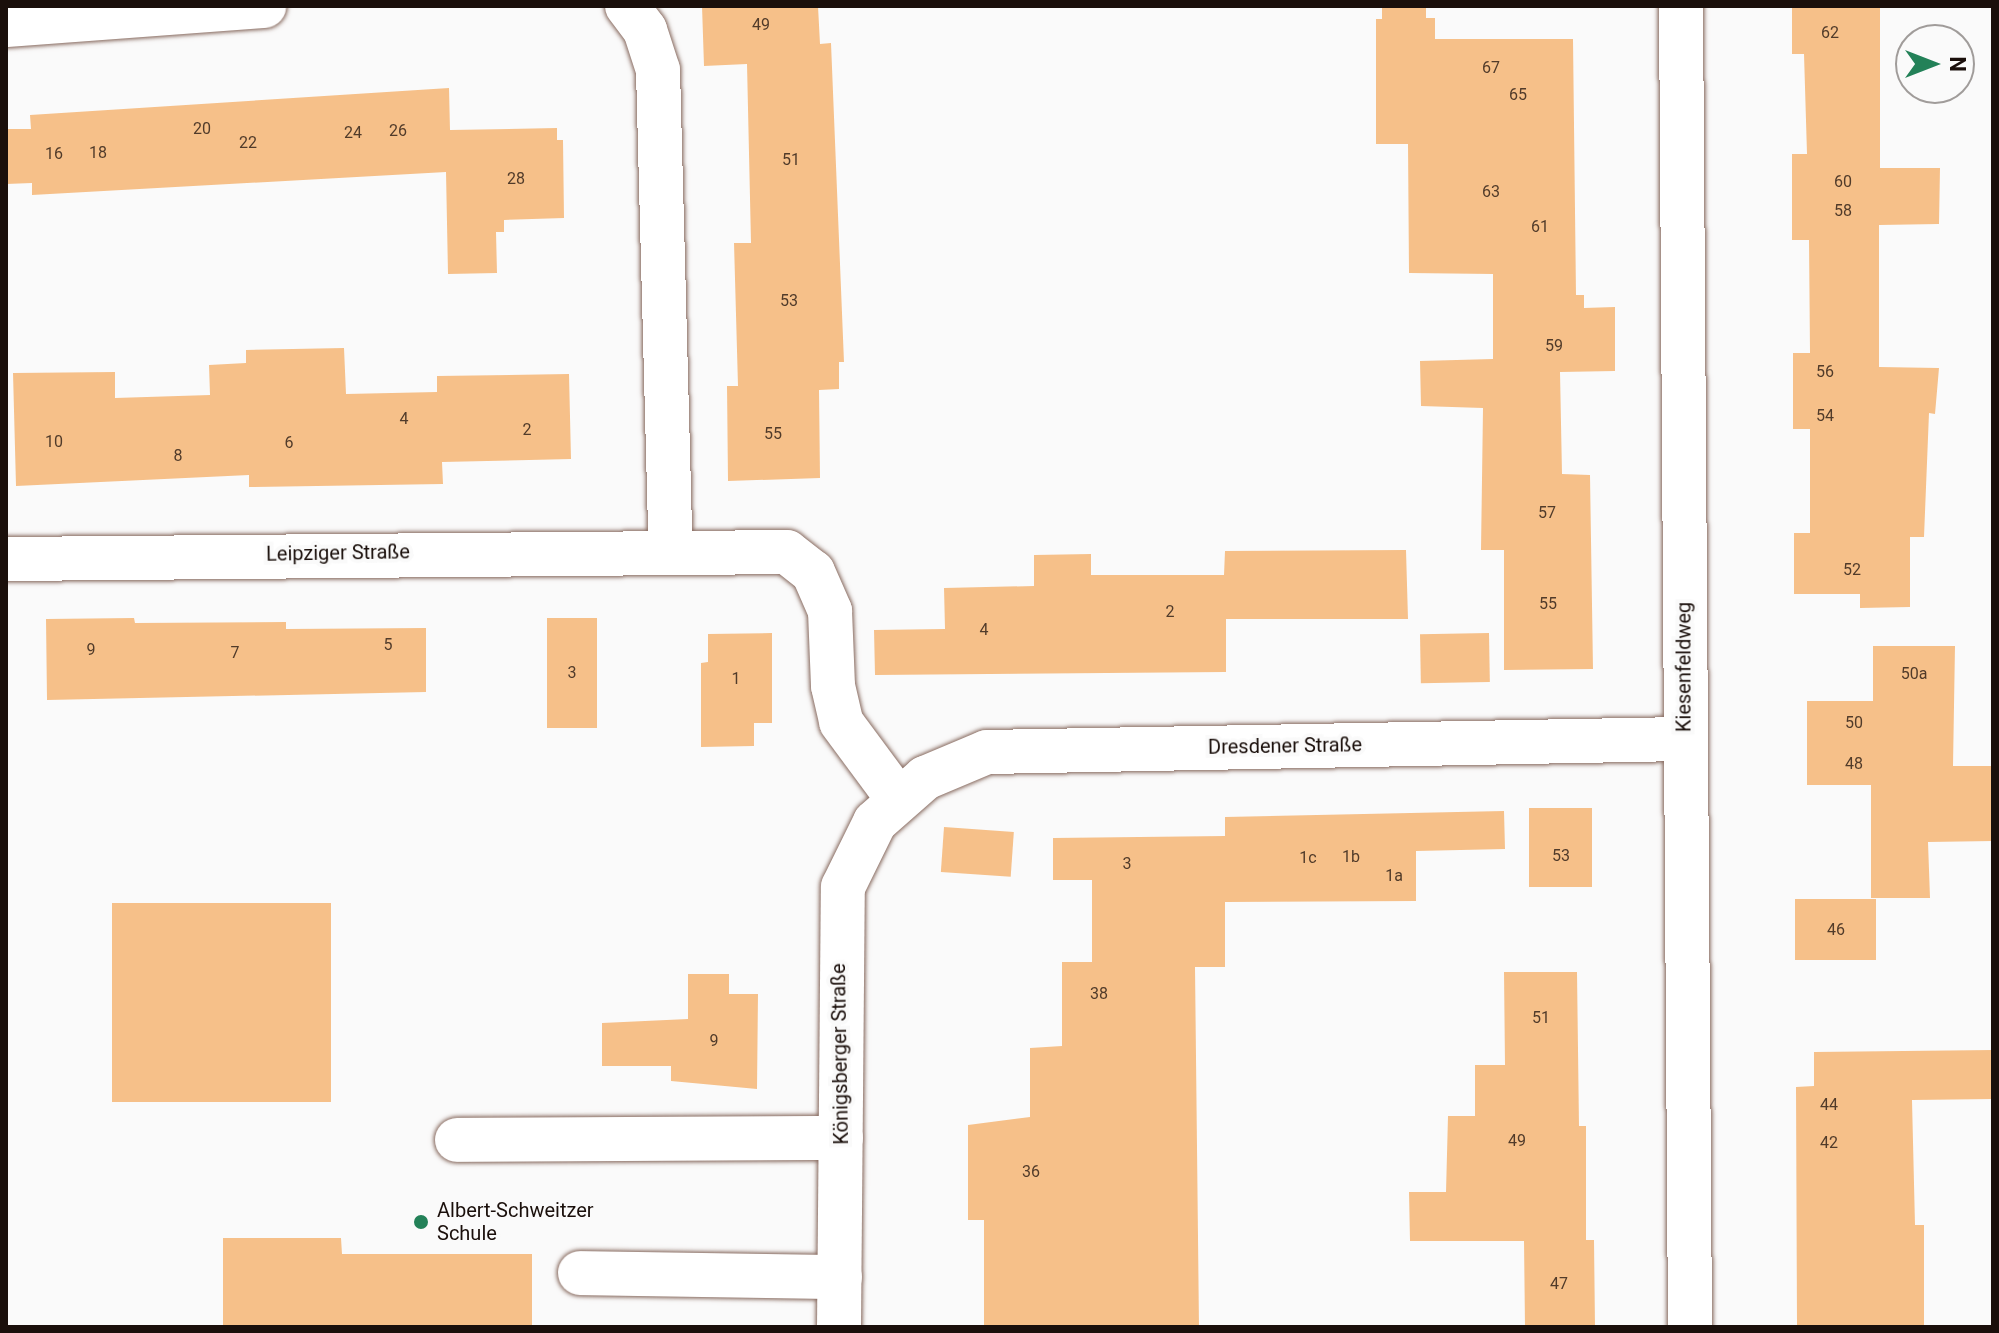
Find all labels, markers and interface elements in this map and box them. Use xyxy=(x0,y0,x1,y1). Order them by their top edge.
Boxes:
house number: 49 xyxy=(752,15,770,35)
house number: 62 xyxy=(1821,23,1839,43)
north arrow xyxy=(1895,24,1975,104)
text: N xyxy=(1945,56,1970,72)
house number: 67 xyxy=(1482,58,1500,78)
house number: 65 xyxy=(1509,85,1527,105)
house number: 20 xyxy=(193,119,211,139)
house number: 26 xyxy=(389,121,407,141)
house number: 24 xyxy=(344,123,362,143)
house number: 22 xyxy=(239,133,257,153)
house number: 18 xyxy=(89,143,107,163)
house number: 16 xyxy=(45,144,63,164)
house number: 51 xyxy=(782,150,800,170)
house number: 28 xyxy=(507,169,525,189)
house number: 60 xyxy=(1834,172,1852,192)
house number: 63 xyxy=(1482,182,1500,202)
house number: 58 xyxy=(1834,201,1852,221)
house number: 61 xyxy=(1531,217,1549,237)
house number: 53 xyxy=(780,291,798,311)
house number: 59 xyxy=(1545,336,1563,356)
house number: 56 xyxy=(1816,362,1834,382)
house number: 54 xyxy=(1816,406,1834,426)
house number: 4 xyxy=(400,409,408,429)
house number: 2 xyxy=(523,420,531,440)
house number: 55 xyxy=(764,424,782,444)
house number: 10 xyxy=(45,432,63,452)
house number: 6 xyxy=(285,433,293,453)
house number: 8 xyxy=(174,446,182,466)
house number: 57 xyxy=(1538,503,1556,523)
street label: Leipziger Straße xyxy=(266,540,410,566)
house number: 52 xyxy=(1843,560,1861,580)
house number: 55 xyxy=(1539,594,1557,614)
house number: 2 xyxy=(1166,602,1174,622)
street label: Kiesenfeldweg xyxy=(1672,602,1696,732)
house number: 4 xyxy=(980,620,988,640)
house number: 5 xyxy=(384,635,392,655)
house number: 9 xyxy=(87,640,95,660)
house number: 7 xyxy=(231,643,239,663)
house number: 3 xyxy=(568,663,576,683)
house number: 50a xyxy=(1901,664,1927,684)
house number: 1 xyxy=(732,669,740,689)
house number: 50 xyxy=(1845,713,1863,733)
street label: Dresdener Straße xyxy=(1208,733,1362,759)
house number: 48 xyxy=(1845,754,1863,774)
house number: 53 xyxy=(1552,846,1570,866)
house number: 1b xyxy=(1342,847,1360,867)
house number: 1c xyxy=(1299,848,1317,868)
house number: 3 xyxy=(1123,854,1131,874)
house number: 1a xyxy=(1385,866,1403,886)
house number: 46 xyxy=(1827,920,1845,940)
street label: Königsberger Straße xyxy=(826,963,854,1145)
house number: 38 xyxy=(1090,984,1108,1004)
house number: 51 xyxy=(1532,1008,1550,1028)
house number: 9 xyxy=(710,1031,718,1051)
house number: 44 xyxy=(1820,1095,1838,1115)
house number: 49 xyxy=(1508,1131,1526,1151)
house number: 42 xyxy=(1820,1133,1838,1153)
house number: 36 xyxy=(1022,1162,1040,1182)
place label: Albert-Schweitzer Schule xyxy=(437,1198,594,1245)
marker: Albert-Schweitzer Schule xyxy=(412,1213,430,1231)
house number: 47 xyxy=(1550,1274,1568,1294)

